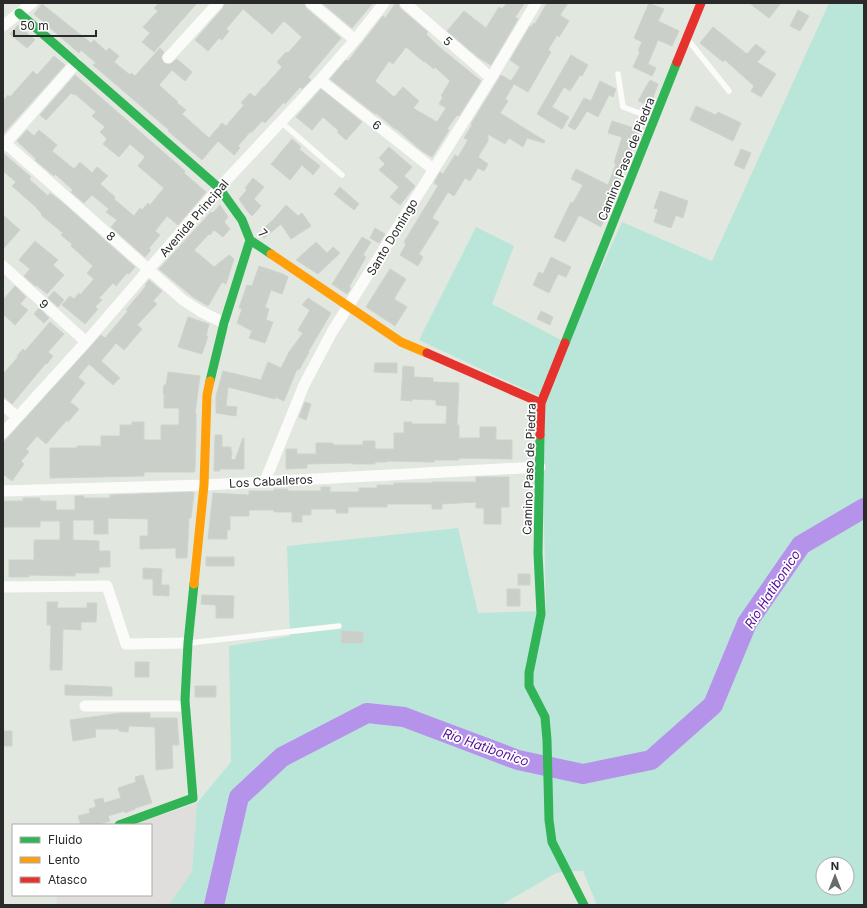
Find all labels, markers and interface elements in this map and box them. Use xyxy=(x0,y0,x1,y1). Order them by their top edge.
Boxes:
scale bar xyxy=(14,12,96,38)
text: 50 m xyxy=(20,18,49,33)
street label: 5 xyxy=(440,33,456,49)
street label: Camino Paso de Piedra xyxy=(594,95,658,223)
street label: 6 xyxy=(369,117,385,133)
street label: Avenida Principal xyxy=(156,176,232,260)
street label: Santo Domingo xyxy=(363,196,421,278)
street label: 7 xyxy=(255,225,271,241)
street label: 8 xyxy=(103,228,119,244)
street label: 9 xyxy=(36,296,52,312)
street label: Camino Paso de Piedra xyxy=(519,403,539,535)
street label: Los Caballeros xyxy=(229,471,313,491)
water label: Río Hatibonico xyxy=(741,547,803,631)
water label: Río Hatibonico xyxy=(441,725,531,769)
legend xyxy=(12,824,152,896)
text: Fluido xyxy=(48,832,83,847)
text: Lento xyxy=(48,852,80,867)
north arrow xyxy=(815,856,855,896)
text: N xyxy=(831,859,839,873)
text: Atasco xyxy=(48,872,87,887)

